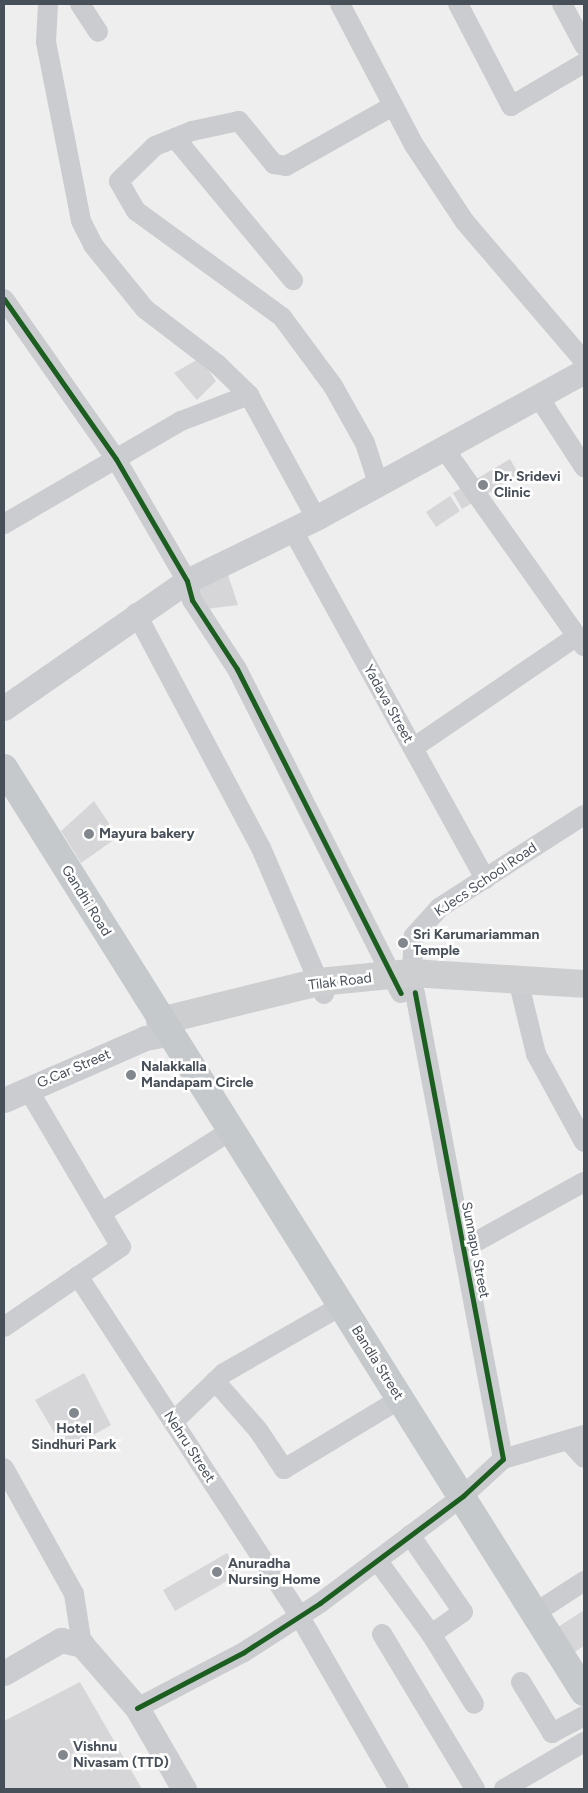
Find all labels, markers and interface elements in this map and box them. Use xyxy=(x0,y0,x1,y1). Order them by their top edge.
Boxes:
place label: Dr. Sridevi Clinic xyxy=(494,469,561,502)
marker: Dr. Sridevi Clinic xyxy=(476,478,490,492)
street label: Yadava Street xyxy=(360,662,416,746)
place label: Mayura bakery xyxy=(99,826,194,842)
marker: Mayura bakery xyxy=(83,828,95,840)
street label: KJecs School Road xyxy=(432,840,540,920)
street label: Gandhi Road xyxy=(58,862,114,940)
place label: Sri Karumariamman Temple xyxy=(413,927,539,960)
marker: Sri Karumariamman Temple xyxy=(397,937,409,949)
street label: Tilak Road xyxy=(307,970,373,994)
street label: G.Car Street xyxy=(35,1046,113,1092)
place label: Nalakkalla Mandapam Circle xyxy=(141,1059,254,1092)
marker: Nalakkalla Mandapam Circle xyxy=(125,1069,137,1081)
street label: Sunnapu Street xyxy=(457,1200,493,1300)
street label: Bandla Street xyxy=(347,1323,407,1403)
marker: Hotel Sindhuri Park xyxy=(68,1407,80,1419)
street label: Nehru Street xyxy=(160,1408,218,1486)
place label: Hotel Sindhuri Park xyxy=(31,1421,117,1454)
place label: Anuradha Nursing Home xyxy=(228,1556,321,1588)
marker: Anuradha Nursing Home xyxy=(210,1565,224,1579)
place label: Vishnu Nivasam (TTD) xyxy=(73,1739,169,1771)
marker: Vishnu Nivasam (TTD) xyxy=(57,1749,69,1761)

